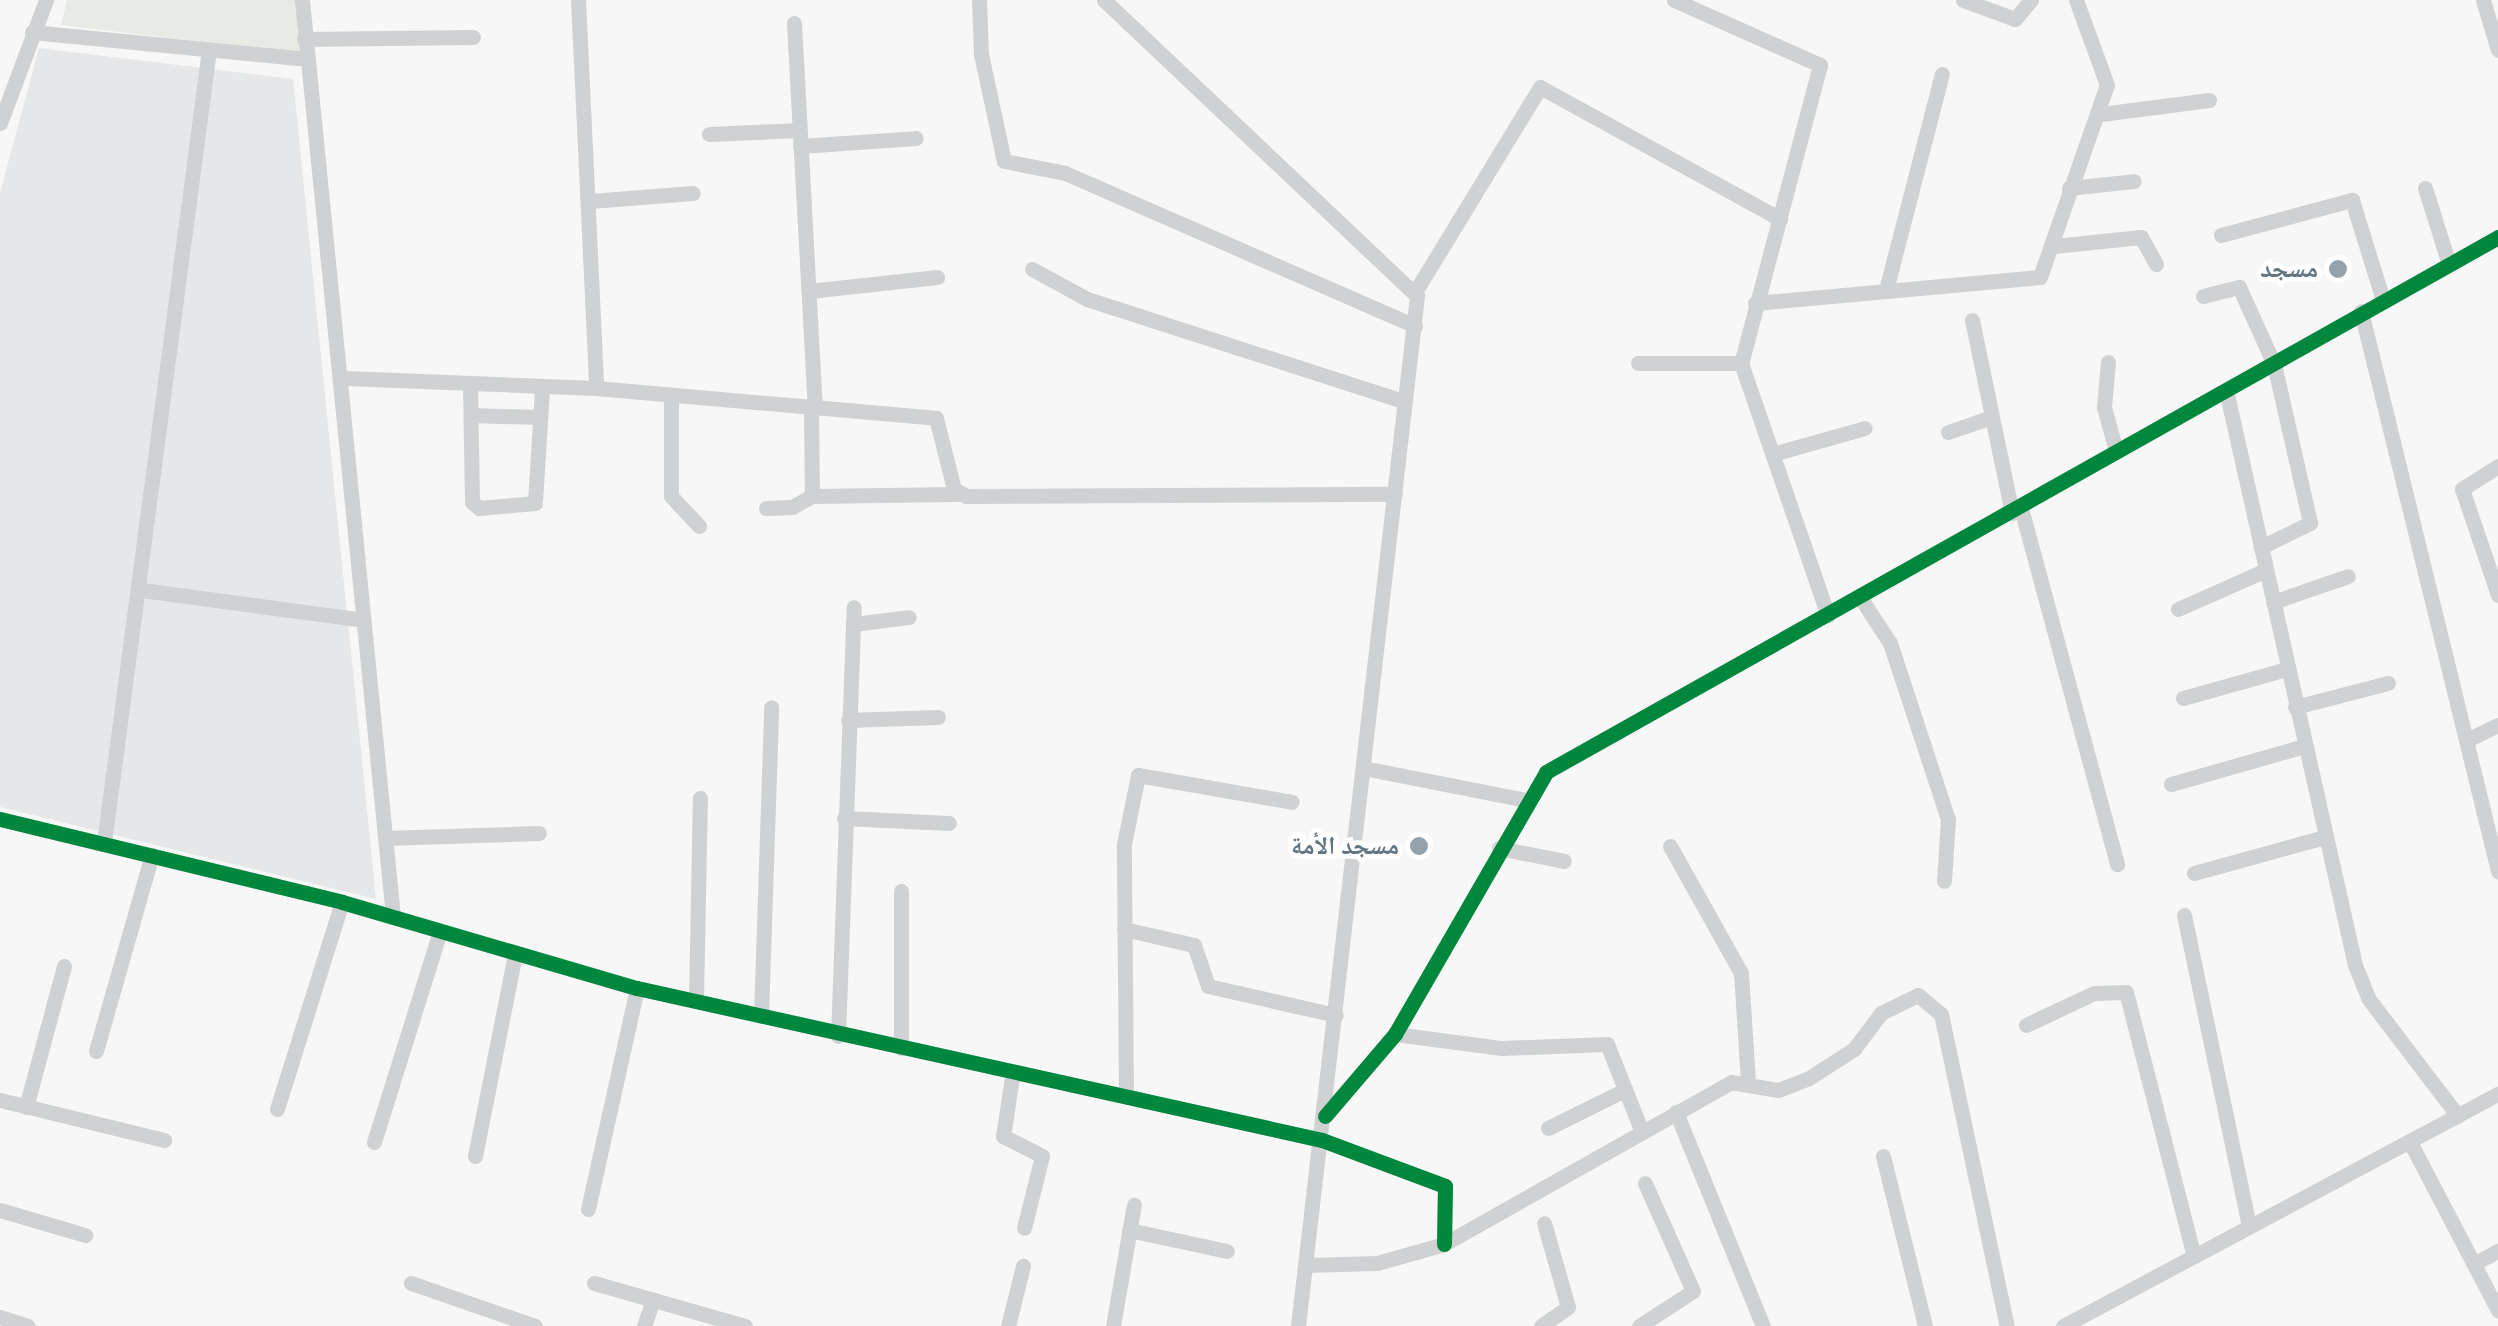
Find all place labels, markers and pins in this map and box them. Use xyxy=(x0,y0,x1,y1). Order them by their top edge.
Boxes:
place label: مسجد xyxy=(2260,254,2318,284)
marker: مسجد xyxy=(2327,258,2349,280)
place label: مسجد الأمة xyxy=(1291,831,1399,861)
marker: مسجد الأمة xyxy=(1408,835,1430,857)

